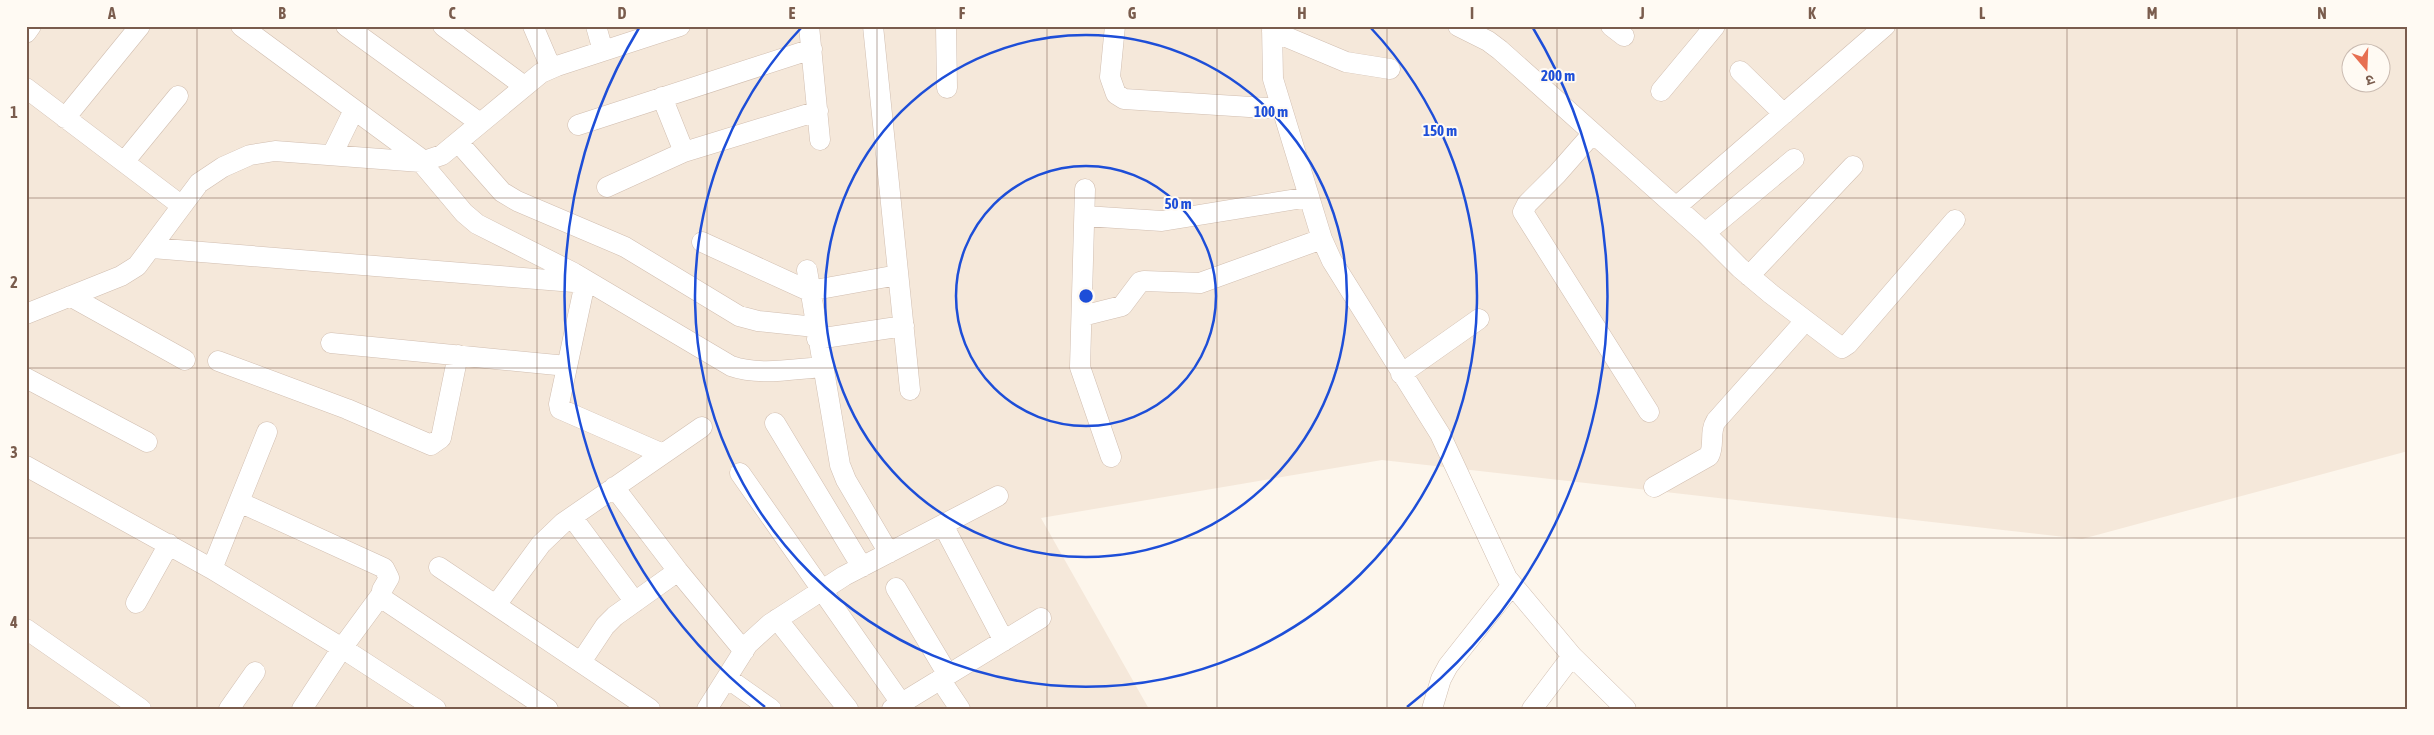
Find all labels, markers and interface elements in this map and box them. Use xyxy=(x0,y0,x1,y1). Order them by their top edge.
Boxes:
text: A xyxy=(107,4,116,22)
text: B xyxy=(278,4,286,22)
text: C xyxy=(448,4,456,22)
text: D xyxy=(618,4,627,22)
text: E xyxy=(789,4,796,22)
text: F xyxy=(959,4,966,22)
text: G xyxy=(1128,4,1137,22)
text: H xyxy=(1297,4,1307,22)
text: I xyxy=(1470,4,1474,22)
text: J xyxy=(1638,4,1645,22)
text: K xyxy=(1808,4,1816,22)
text: L xyxy=(1979,4,1986,22)
text: M xyxy=(2147,4,2157,22)
text: N xyxy=(2317,4,2327,22)
north arrow xyxy=(2342,42,2392,92)
text: 200 m xyxy=(1541,67,1575,84)
text: उ xyxy=(2363,71,2377,89)
text: 1 xyxy=(10,103,18,121)
text: 100 m xyxy=(1254,103,1288,120)
text: 150 m xyxy=(1423,122,1457,139)
text: 50 m xyxy=(1165,195,1192,212)
text: 2 xyxy=(10,273,18,291)
centre of rings xyxy=(1077,287,1095,305)
text: 3 xyxy=(10,443,18,461)
text: 4 xyxy=(9,613,18,631)

